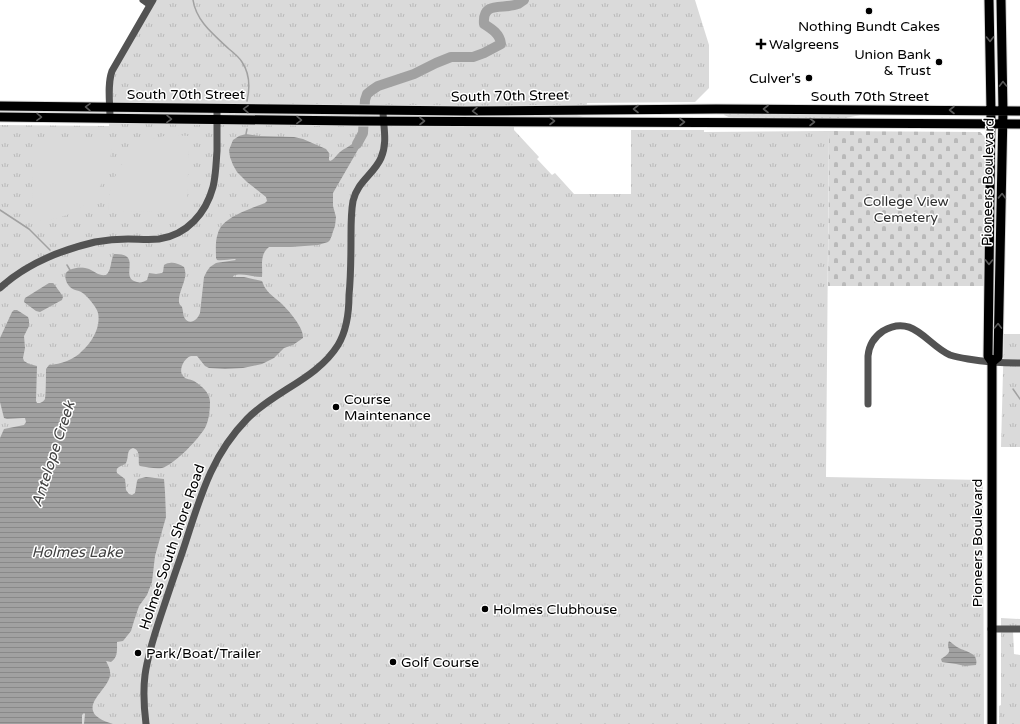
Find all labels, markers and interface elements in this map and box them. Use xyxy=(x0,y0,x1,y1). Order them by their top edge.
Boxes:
marker: Nothing Bundt Cakes xyxy=(864,6,874,16)
place label: Nothing Bundt Cakes xyxy=(798,18,940,35)
place label: Walgreens xyxy=(769,36,839,53)
one-way arrow xyxy=(986,36,994,42)
marker: Walgreens xyxy=(756,39,766,49)
place label: Union Bank & Trust xyxy=(854,46,932,79)
marker: Union Bank & Trust xyxy=(934,57,944,67)
place label: Culver's xyxy=(749,70,801,87)
marker: Culver's xyxy=(804,73,814,83)
one-way arrow xyxy=(999,81,1007,87)
street label: South 70th Street xyxy=(127,86,246,103)
street label: South 70th Street xyxy=(451,86,570,106)
street label: South 70th Street xyxy=(811,88,930,105)
one-way arrow xyxy=(85,103,91,111)
one-way arrow xyxy=(243,104,249,113)
one-way arrow xyxy=(633,105,639,113)
one-way arrow xyxy=(763,105,769,113)
one-way arrow xyxy=(472,106,478,115)
one-way arrow xyxy=(949,106,955,114)
one-way arrow xyxy=(36,113,42,121)
one-way arrow xyxy=(166,115,172,123)
one-way arrow xyxy=(296,116,302,124)
one-way arrow xyxy=(419,117,425,125)
one-way arrow xyxy=(549,117,555,125)
one-way arrow xyxy=(679,118,685,126)
one-way arrow xyxy=(809,118,815,126)
street label: Pioneers Boulevard xyxy=(978,118,998,246)
park label: College View Cemetery xyxy=(863,193,949,226)
one-way arrow xyxy=(998,193,1006,199)
one-way arrow xyxy=(985,259,993,265)
one-way arrow xyxy=(994,323,1003,329)
place label: Course Maintenance xyxy=(344,391,431,424)
water label: Antelope Creek xyxy=(27,397,79,509)
marker: Course Maintenance xyxy=(331,402,341,412)
street label: Holmes South Shore Road xyxy=(136,462,208,632)
street label: Pioneers Boulevard xyxy=(969,479,986,607)
water label: Holmes Lake xyxy=(32,543,124,561)
place label: Holmes Clubhouse xyxy=(493,601,617,618)
marker: Holmes Clubhouse xyxy=(480,604,490,614)
place label: Park/Boat/Trailer xyxy=(146,645,261,662)
marker: Park/Boat/Trailer xyxy=(133,648,143,658)
place label: Golf Course xyxy=(401,654,479,671)
marker: Golf Course xyxy=(388,657,398,667)

